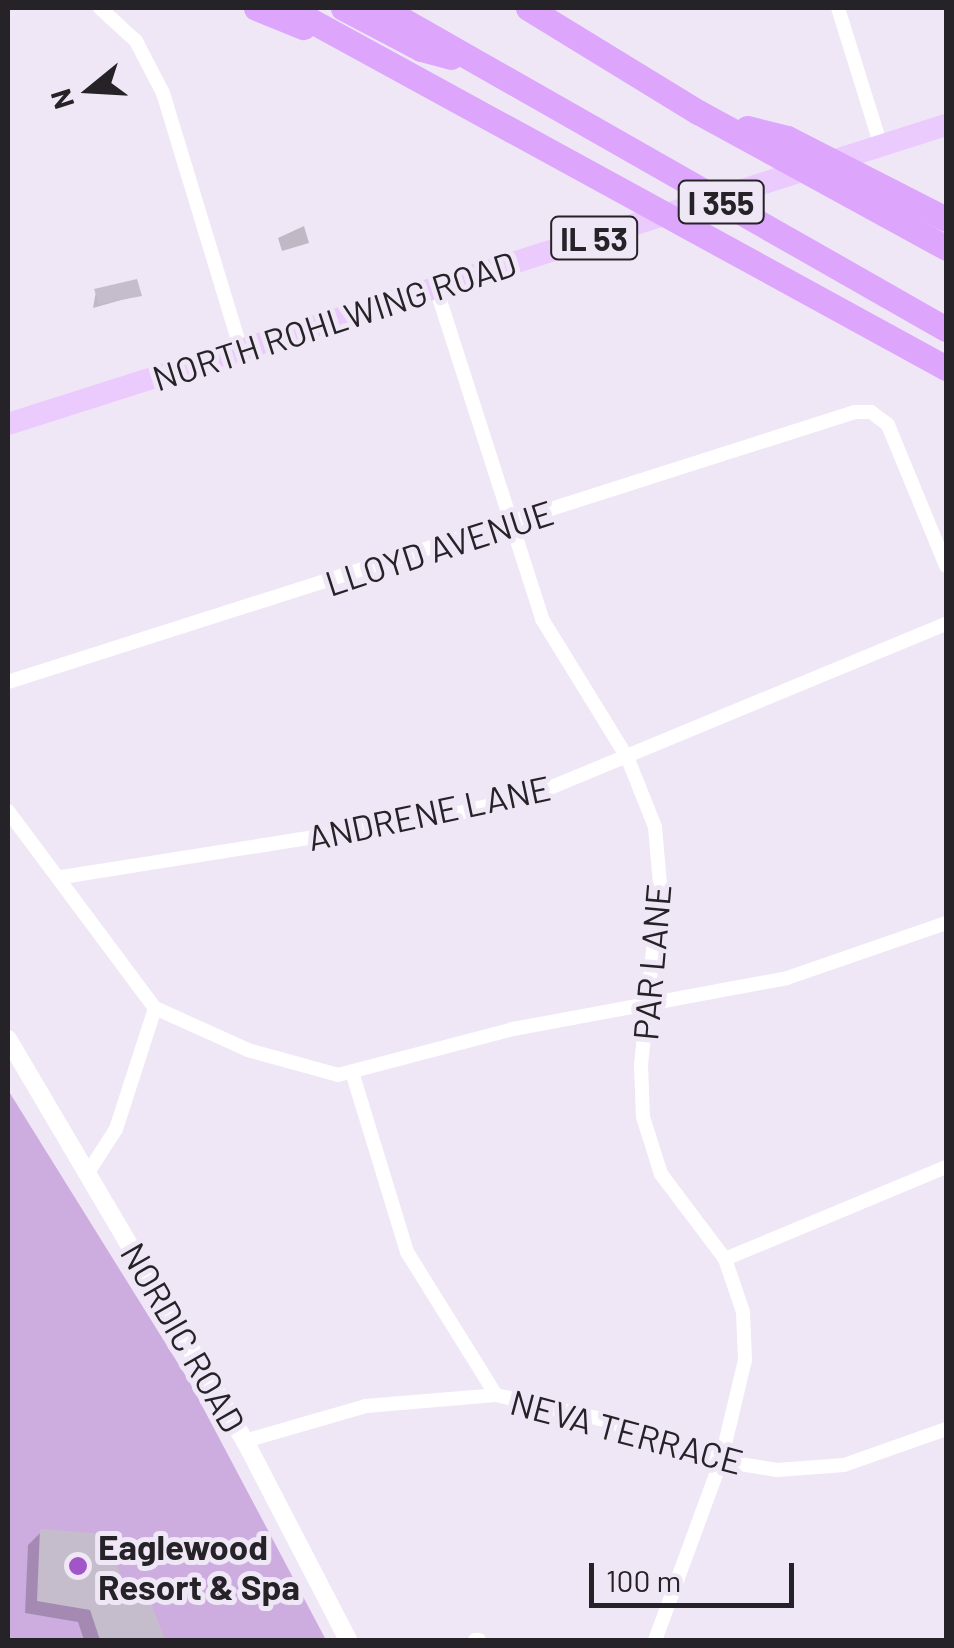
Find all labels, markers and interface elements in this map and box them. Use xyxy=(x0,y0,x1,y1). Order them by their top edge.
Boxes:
north arrow xyxy=(40,40,140,140)
text: N xyxy=(42,85,81,113)
road number: I 355 xyxy=(676,175,766,229)
road number: IL 53 xyxy=(549,211,639,265)
street label: NORTH ROHLWING ROAD xyxy=(147,241,521,399)
street label: LLOYD AVENUE xyxy=(320,490,558,604)
street label: ANDRENE LANE xyxy=(304,766,554,858)
street label: PAR LANE xyxy=(623,882,679,1042)
street label: NORDIC ROAD xyxy=(113,1235,255,1439)
street label: NEVA TERRACE xyxy=(506,1380,748,1482)
place label: Eaglewood Resort & Spa xyxy=(98,1525,300,1607)
scale bar xyxy=(594,1543,799,1605)
marker: Eaglewood Resort & Spa xyxy=(67,1555,89,1577)
text: 100 m xyxy=(606,1562,681,1598)

